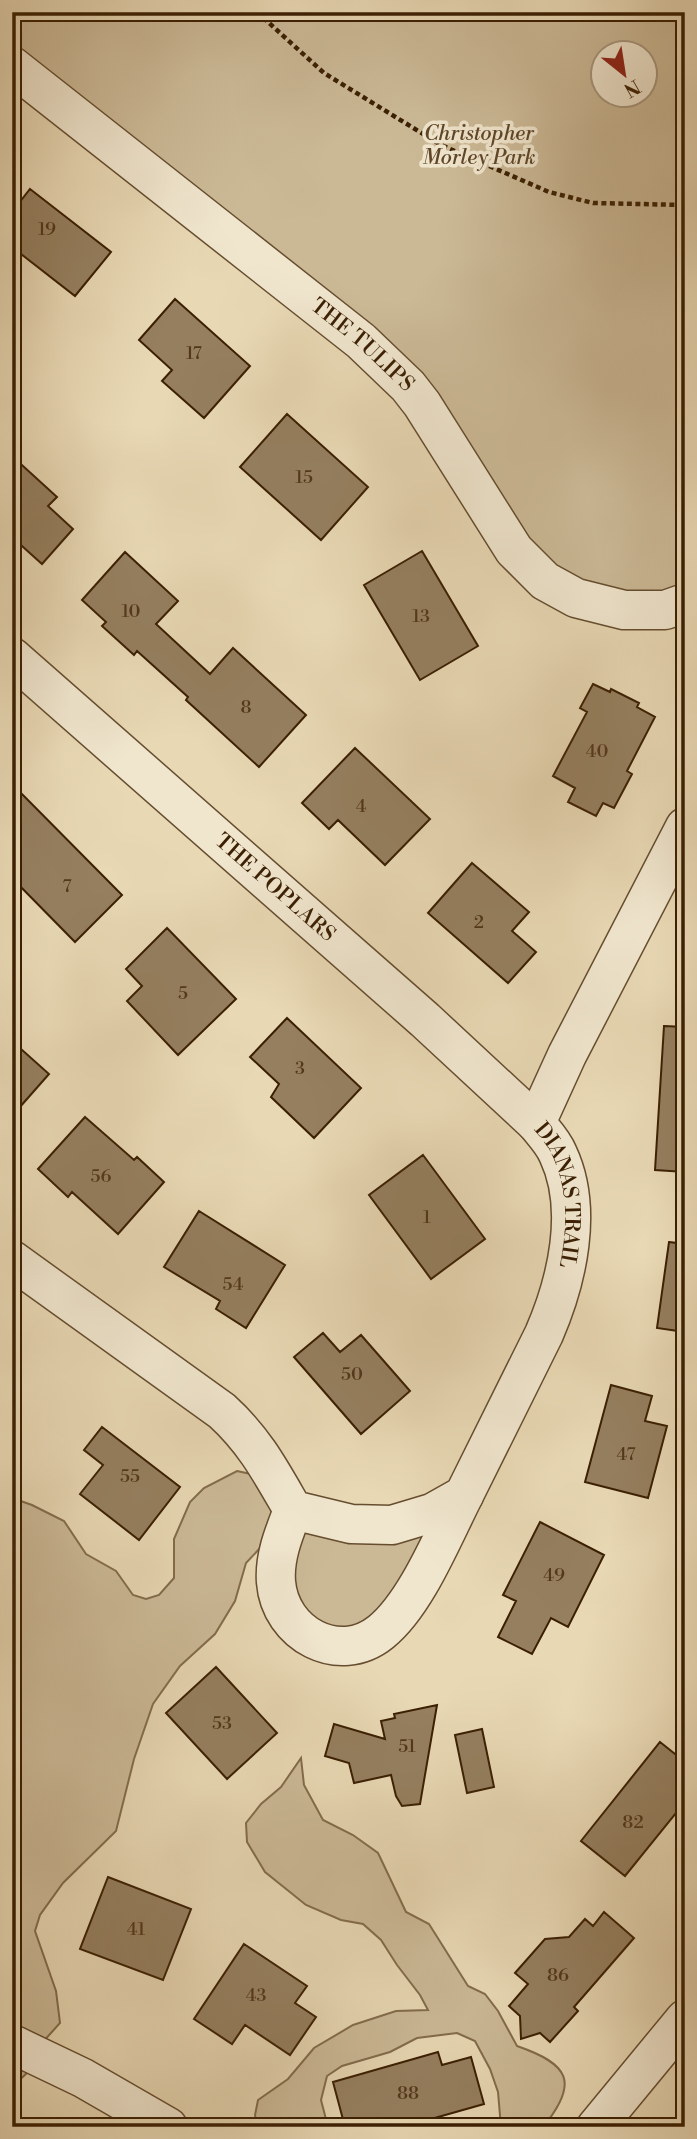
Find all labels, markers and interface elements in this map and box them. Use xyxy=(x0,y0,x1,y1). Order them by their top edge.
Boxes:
north arrow xyxy=(588,38,658,108)
text: N xyxy=(619,74,645,102)
park label: Christopher Morley Park xyxy=(422,121,536,171)
house number: 19 xyxy=(38,218,56,241)
street label: THE TULIPS xyxy=(305,293,419,398)
house number: 17 xyxy=(186,342,202,365)
house number: 15 xyxy=(295,466,313,489)
house number: 10 xyxy=(121,600,141,623)
house number: 13 xyxy=(412,605,430,628)
house number: 8 xyxy=(240,696,252,719)
house number: 40 xyxy=(586,740,608,763)
house number: 4 xyxy=(356,795,367,818)
street label: THE POPLARS xyxy=(209,828,340,948)
house number: 7 xyxy=(62,875,72,898)
house number: 2 xyxy=(474,911,484,934)
house number: 5 xyxy=(178,982,188,1005)
house number: 3 xyxy=(295,1057,305,1080)
street label: DIANAS TRAIL xyxy=(528,1117,584,1270)
house number: 56 xyxy=(91,1165,112,1188)
house number: 1 xyxy=(423,1206,431,1229)
house number: 54 xyxy=(223,1273,244,1296)
house number: 50 xyxy=(341,1363,363,1386)
house number: 47 xyxy=(616,1443,636,1466)
house number: 55 xyxy=(120,1465,140,1488)
house number: 49 xyxy=(543,1564,565,1587)
house number: 53 xyxy=(212,1712,232,1735)
house number: 51 xyxy=(398,1735,416,1758)
house number: 82 xyxy=(622,1811,644,1834)
house number: 41 xyxy=(127,1918,145,1941)
house number: 86 xyxy=(547,1964,569,1987)
house number: 43 xyxy=(246,1984,266,2007)
house number: 88 xyxy=(397,2082,419,2105)

